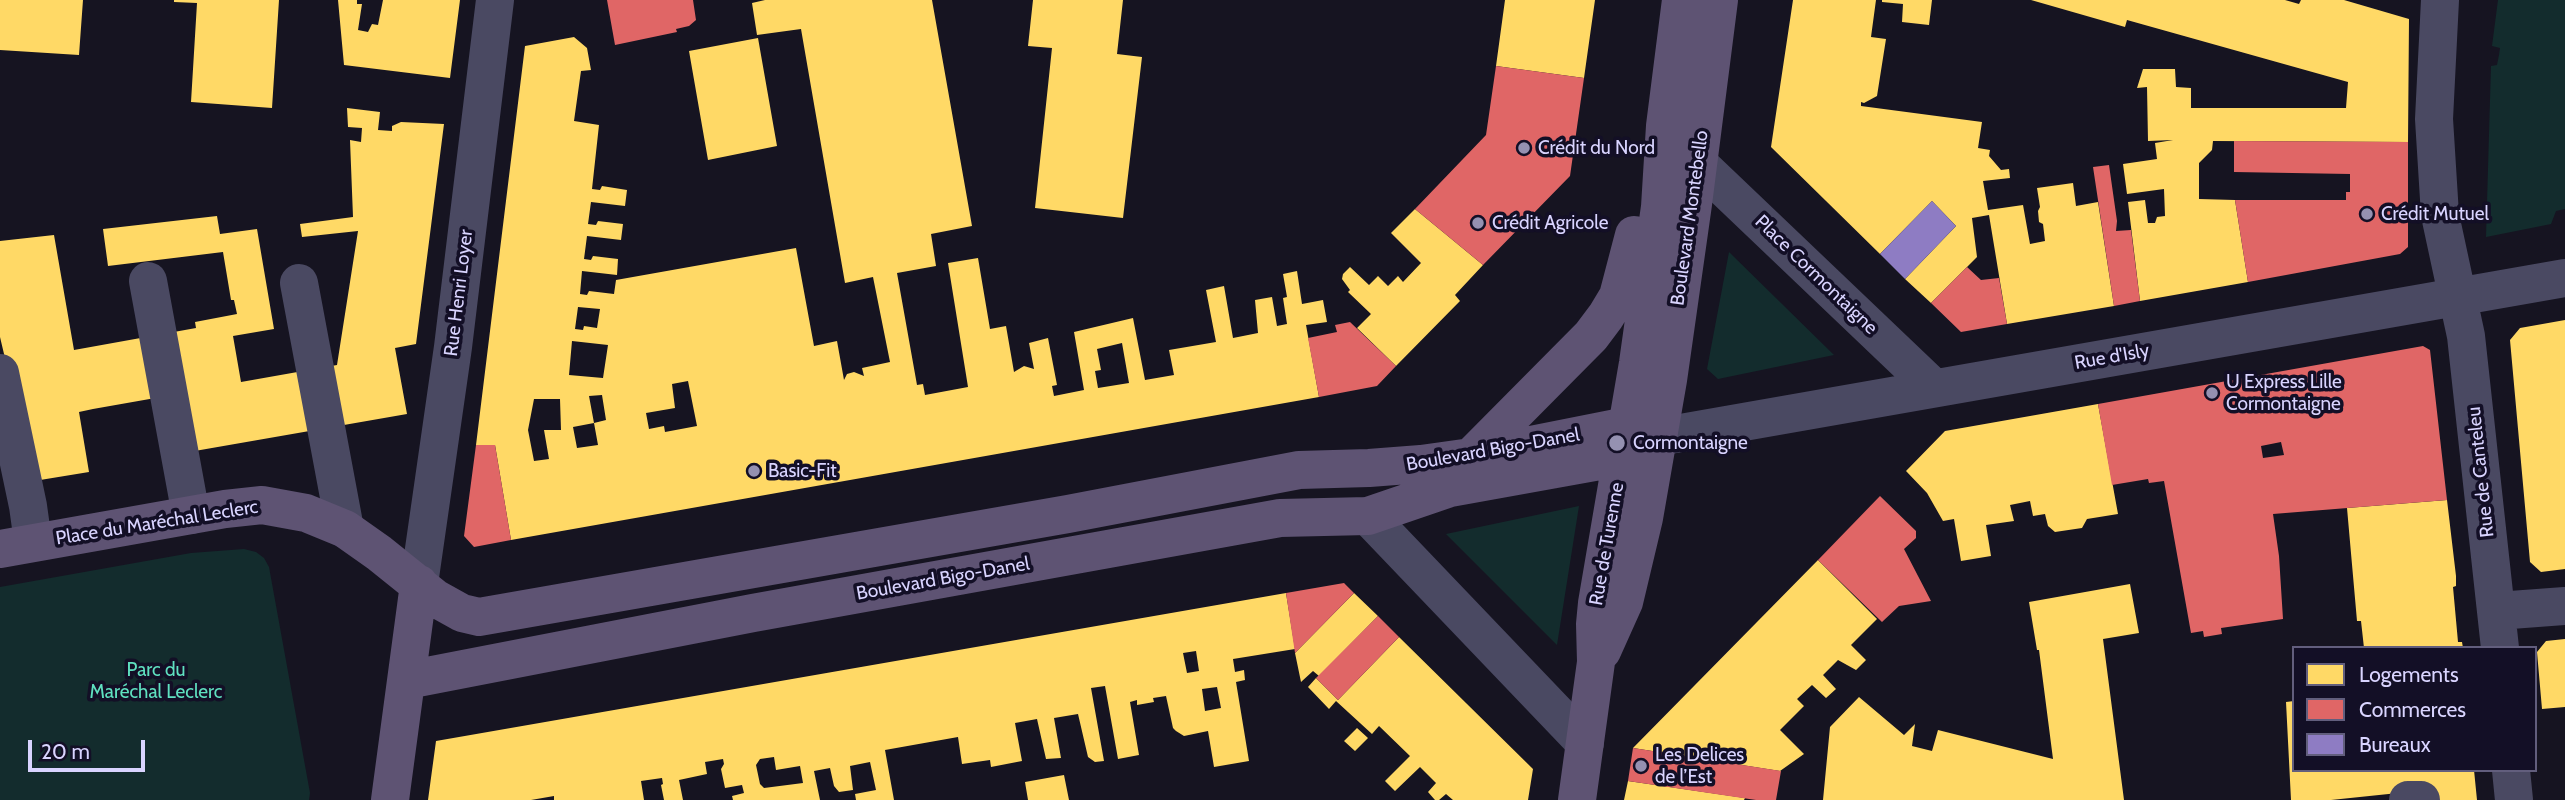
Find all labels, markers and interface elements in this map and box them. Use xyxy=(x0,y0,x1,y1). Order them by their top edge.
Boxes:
street label: Boulevard Montebello xyxy=(1666,129,1714,307)
place label: Crédit du Nord xyxy=(1538,137,1655,159)
marker: Crédit du Nord xyxy=(1516,140,1532,156)
place label: Crédit Mutuel xyxy=(2381,203,2489,225)
marker: Crédit Mutuel xyxy=(2359,206,2375,222)
street label: Place Cormontaigne xyxy=(1750,211,1882,339)
place label: Crédit Agricole xyxy=(1492,212,1608,234)
marker: Crédit Agricole xyxy=(1470,215,1486,231)
street label: Rue Henri Loyer xyxy=(440,228,478,358)
street label: Rue d'Isly xyxy=(2073,339,2151,375)
place label: U Express Lille Cormontaigne xyxy=(2226,371,2342,415)
marker: U Express Lille Cormontaigne xyxy=(2204,385,2220,401)
street label: Rue de Canteleu xyxy=(2463,406,2499,538)
street label: Boulevard Bigo-Danel xyxy=(1405,424,1581,476)
place label: Cormontaigne xyxy=(1633,432,1748,454)
marker: Cormontaigne xyxy=(1607,433,1627,453)
place label: Basic-Fit xyxy=(768,460,837,482)
marker: Basic-Fit xyxy=(746,463,762,479)
street label: Rue de Turenne xyxy=(1585,481,1629,607)
street label: Place du Maréchal Leclerc xyxy=(54,496,260,550)
street label: Boulevard Bigo-Danel xyxy=(855,553,1031,605)
legend xyxy=(2292,646,2537,772)
park label: Parc du Maréchal Leclerc xyxy=(90,659,222,703)
text: Logements xyxy=(2359,662,2459,687)
text: Commerces xyxy=(2359,697,2466,722)
scale bar xyxy=(32,726,149,770)
text: Bureaux xyxy=(2359,732,2431,757)
text: 20 m xyxy=(41,739,90,764)
place label: Les Delices de l’Est xyxy=(1655,744,1744,788)
marker: Les Delices de l’Est xyxy=(1633,758,1649,774)

